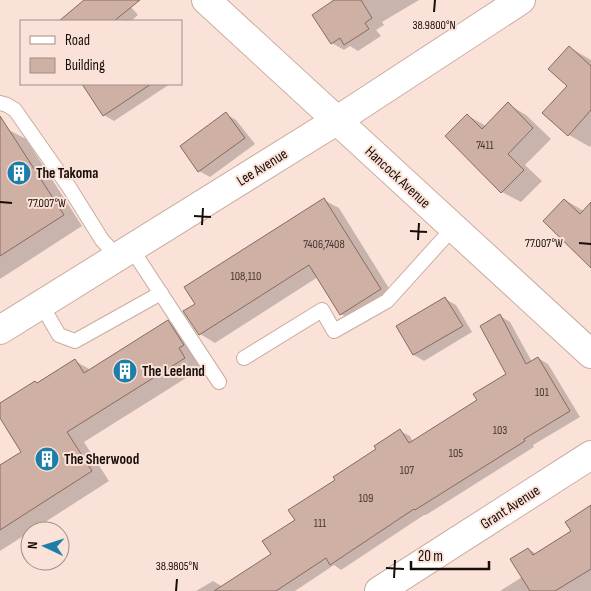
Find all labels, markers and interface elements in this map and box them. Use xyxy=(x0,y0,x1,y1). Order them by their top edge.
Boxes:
text: 38.9800°N xyxy=(412,18,456,33)
legend xyxy=(20,20,182,85)
text: Road xyxy=(65,31,90,50)
text: Building xyxy=(65,56,105,75)
house number: 7411 xyxy=(476,138,495,153)
street label: Hancock Avenue xyxy=(361,142,434,213)
street label: Lee Avenue xyxy=(233,144,291,190)
building icon: The Takoma xyxy=(6,160,32,186)
place label: The Takoma xyxy=(36,164,98,183)
text: 77.007°W xyxy=(28,196,66,211)
text: 77.007°W xyxy=(525,236,563,251)
house number: 7406,7408 xyxy=(303,237,345,252)
house number: 108,110 xyxy=(231,269,261,284)
building icon: The Leeland xyxy=(112,358,138,384)
place label: The Leeland xyxy=(142,362,205,381)
house number: 101 xyxy=(535,385,550,400)
house number: 103 xyxy=(493,423,507,438)
building icon: The Sherwood xyxy=(34,446,60,472)
house number: 105 xyxy=(449,446,463,461)
place label: The Sherwood xyxy=(64,450,139,469)
house number: 107 xyxy=(400,463,414,478)
street label: Grant Avenue xyxy=(477,481,544,534)
house number: 109 xyxy=(359,491,373,506)
house number: 111 xyxy=(314,516,327,531)
north arrow xyxy=(20,521,70,571)
scale bar xyxy=(411,538,488,570)
text: N xyxy=(24,541,41,549)
text: 20 m xyxy=(418,547,443,566)
text: 38.9805°N xyxy=(156,559,198,574)

